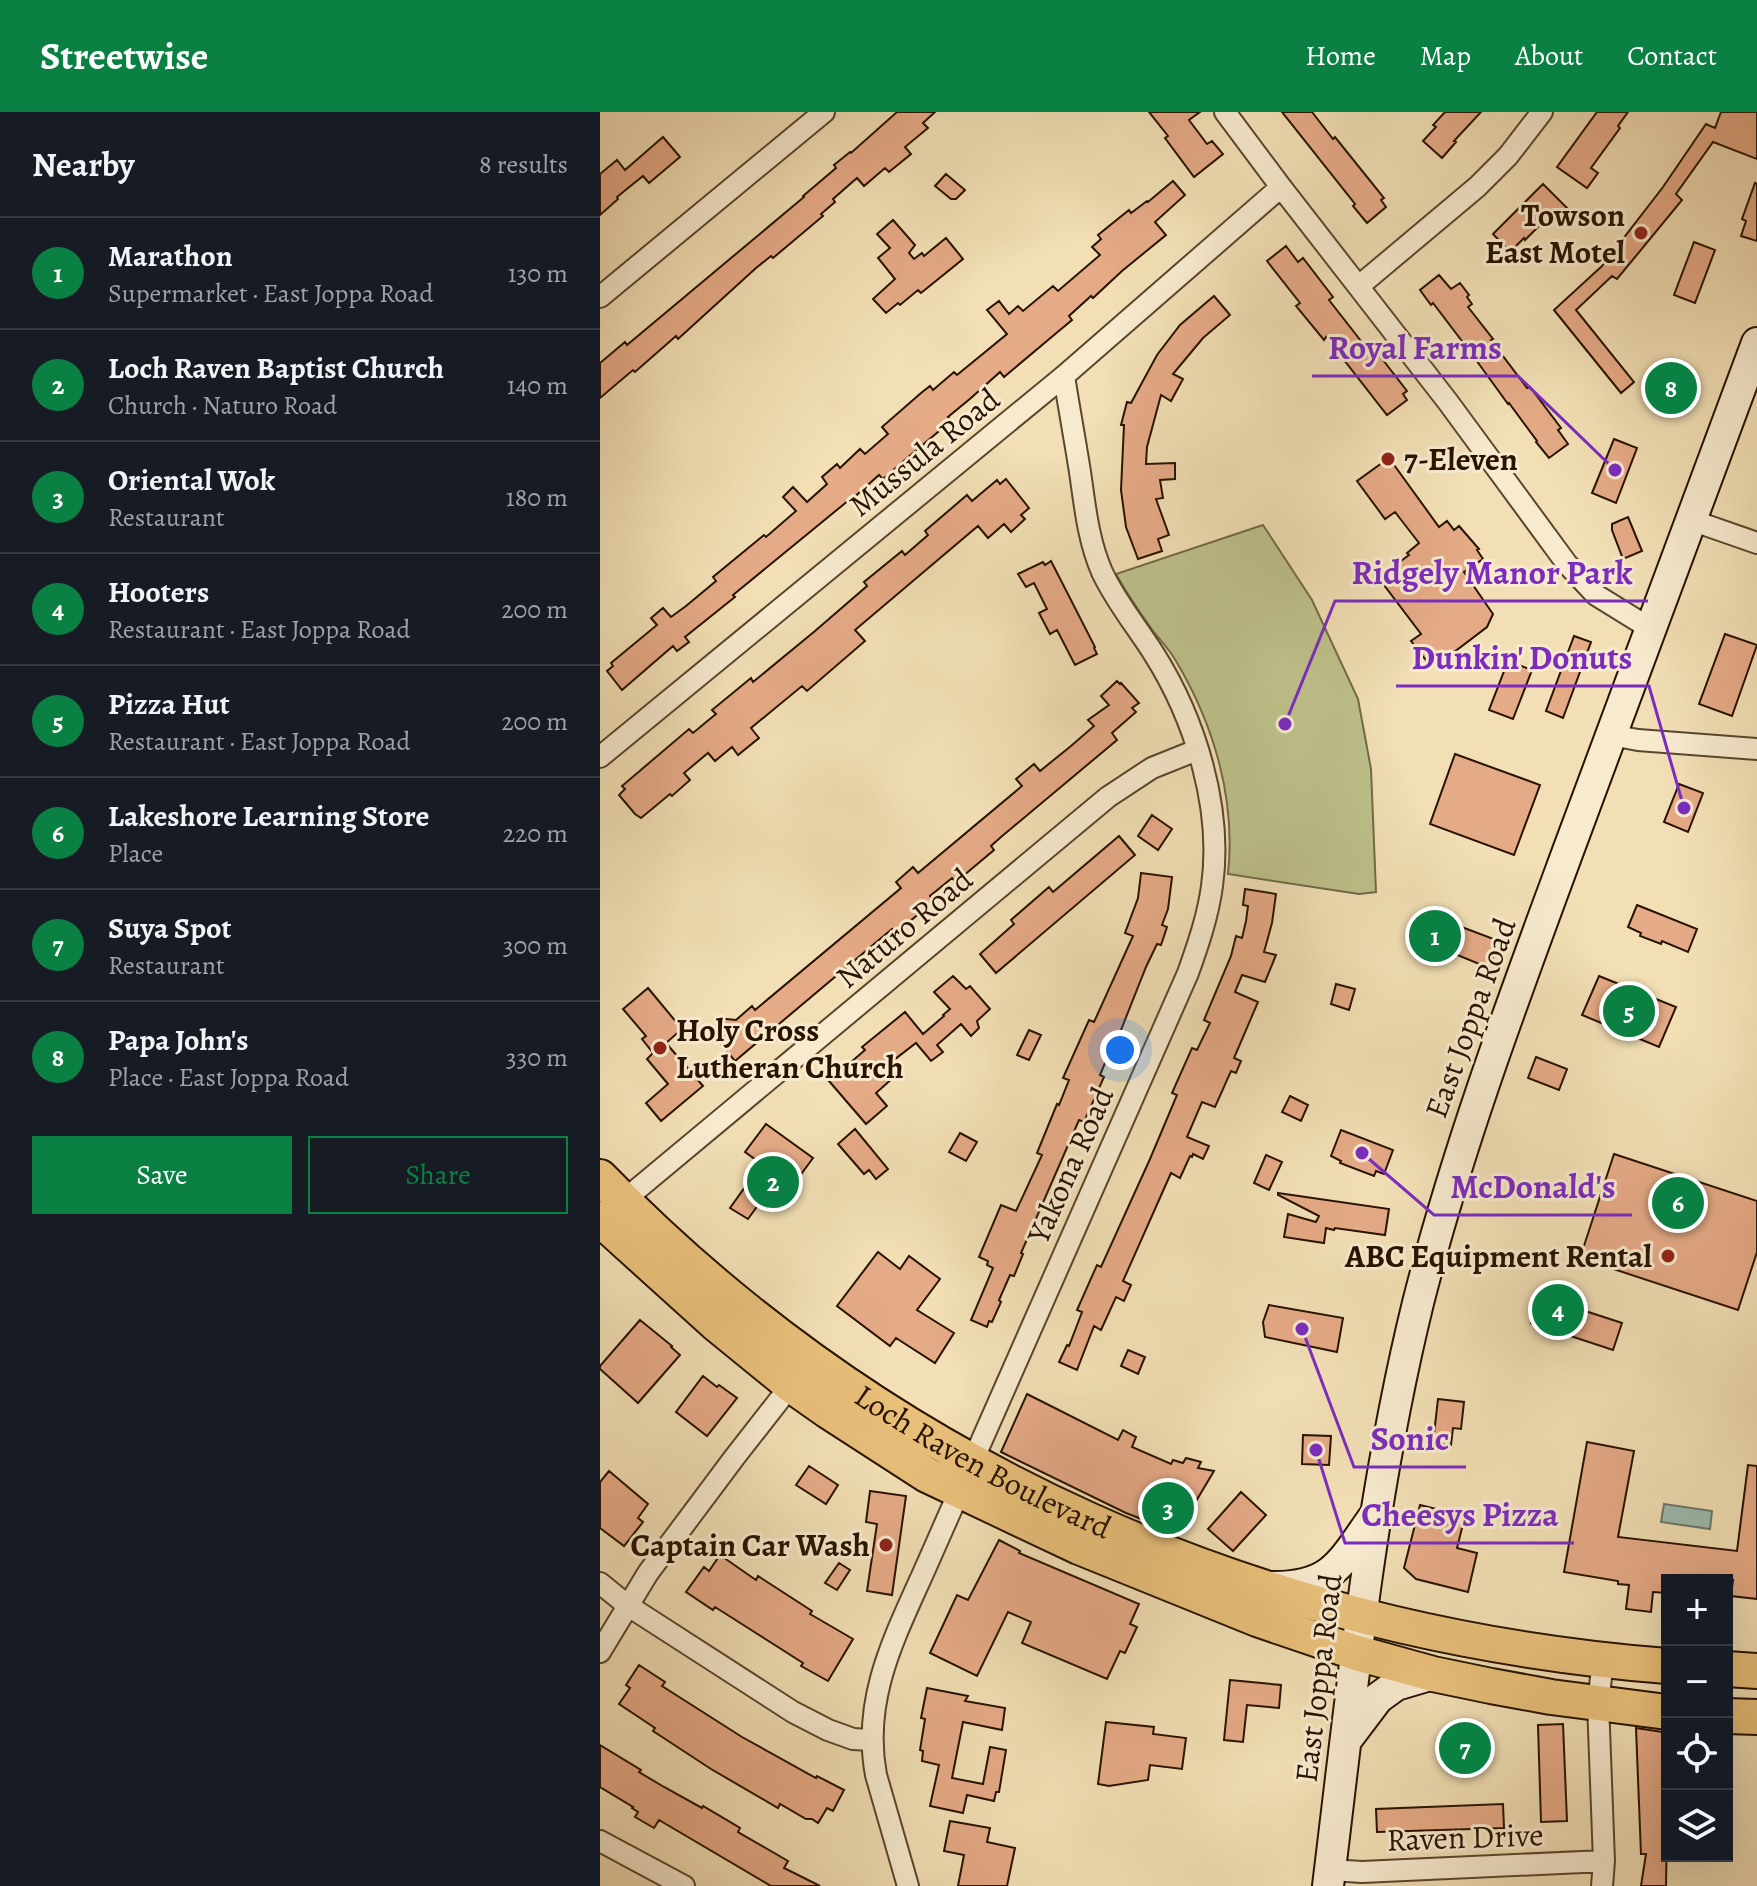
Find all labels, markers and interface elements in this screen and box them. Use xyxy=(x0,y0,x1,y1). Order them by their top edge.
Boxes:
text: Streetwise xyxy=(40,30,208,82)
text: Home xyxy=(1305,37,1376,75)
text: Map xyxy=(1420,37,1471,75)
text: About xyxy=(1515,37,1583,75)
text: Contact xyxy=(1627,37,1717,75)
text: Nearby xyxy=(32,141,135,188)
text: 8 results xyxy=(479,147,568,182)
place label: Towson East Motel xyxy=(1485,193,1626,274)
marker: Towson East Motel xyxy=(1632,224,1650,242)
text: Marathon xyxy=(108,236,233,276)
text: 1 xyxy=(53,256,63,291)
text: 130 m xyxy=(508,256,568,291)
text: Supermarket · East Joppa Road xyxy=(108,276,433,311)
callout: Royal Farms xyxy=(1312,318,1518,376)
text: Royal Farms xyxy=(1328,324,1502,371)
text: Loch Raven Baptist Church xyxy=(108,348,444,388)
pin: 8 xyxy=(1645,358,1697,418)
text: 2 xyxy=(52,368,64,403)
text: 140 m xyxy=(507,368,568,403)
street label: Mussula Road xyxy=(839,377,1009,527)
text: Church · Naturo Road xyxy=(108,388,337,423)
place label: 7-Eleven xyxy=(1404,437,1518,481)
marker: 7-Eleven xyxy=(1379,450,1397,468)
text: Oriental Wok xyxy=(108,460,275,500)
text: 3 xyxy=(52,480,64,515)
text: 180 m xyxy=(506,480,568,515)
text: Restaurant xyxy=(108,500,225,535)
callout: Ridgely Manor Park xyxy=(1335,543,1648,601)
text: Ridgely Manor Park xyxy=(1352,549,1633,596)
text: Hooters xyxy=(108,572,209,612)
text: 4 xyxy=(52,592,64,627)
text: 200 m xyxy=(501,592,568,627)
text: Restaurant · East Joppa Road xyxy=(108,612,410,647)
callout: Dunkin' Donuts xyxy=(1396,628,1649,686)
text: Dunkin' Donuts xyxy=(1412,634,1632,681)
text: Pizza Hut xyxy=(108,684,230,724)
text: 5 xyxy=(52,704,64,739)
text: 200 m xyxy=(501,704,568,739)
text: Restaurant · East Joppa Road xyxy=(108,724,410,759)
text: Lakeshore Learning Store xyxy=(108,796,429,836)
text: 6 xyxy=(52,816,64,851)
text: 220 m xyxy=(503,816,568,851)
text: Place xyxy=(108,836,163,871)
street label: Naturo Road xyxy=(826,857,982,998)
pin: 1 xyxy=(1409,906,1461,966)
text: Suya Spot xyxy=(108,908,232,948)
street label: East Joppa Road xyxy=(1413,911,1527,1124)
text: 7 xyxy=(52,928,64,963)
text: 300 m xyxy=(503,928,568,963)
text: Restaurant xyxy=(108,948,225,983)
pin: 5 xyxy=(1603,981,1655,1041)
place label: Holy Cross Lutheran Church xyxy=(676,1008,904,1089)
text: Papa John's xyxy=(108,1020,248,1060)
your location xyxy=(1100,1030,1140,1070)
marker: Holy Cross Lutheran Church xyxy=(651,1039,669,1057)
text: 8 xyxy=(52,1040,64,1075)
text: 330 m xyxy=(506,1040,568,1075)
text: Place · East Joppa Road xyxy=(108,1060,349,1095)
street label: Yakona Road xyxy=(1016,1079,1124,1251)
button: Save xyxy=(32,1136,292,1214)
button: Share xyxy=(308,1136,568,1214)
pin: 2 xyxy=(747,1152,799,1212)
callout: McDonald's xyxy=(1434,1157,1632,1215)
text: McDonald's xyxy=(1450,1163,1616,1210)
pin: 6 xyxy=(1652,1173,1704,1233)
place label: ABC Equipment Rental xyxy=(1344,1234,1653,1278)
marker: ABC Equipment Rental xyxy=(1659,1247,1677,1265)
pin: 4 xyxy=(1532,1280,1584,1340)
street label: Loch Raven Boulevard xyxy=(846,1374,1119,1550)
callout: Sonic xyxy=(1354,1409,1466,1467)
text: Sonic xyxy=(1370,1415,1450,1462)
pin: 3 xyxy=(1142,1478,1194,1538)
callout: Cheesys Pizza xyxy=(1345,1485,1574,1543)
text: Cheesys Pizza xyxy=(1361,1491,1559,1538)
place label: Captain Car Wash xyxy=(630,1523,870,1567)
marker: Captain Car Wash xyxy=(877,1536,895,1554)
street label: East Joppa Road xyxy=(1283,1570,1353,1785)
map controls xyxy=(1661,1574,1733,1862)
button: + xyxy=(1661,1574,1733,1646)
button: − xyxy=(1661,1646,1733,1718)
pin: 7 xyxy=(1439,1718,1491,1778)
button: locate xyxy=(1661,1718,1733,1790)
button: layers xyxy=(1661,1790,1733,1862)
street label: Raven Drive xyxy=(1386,1812,1544,1862)

